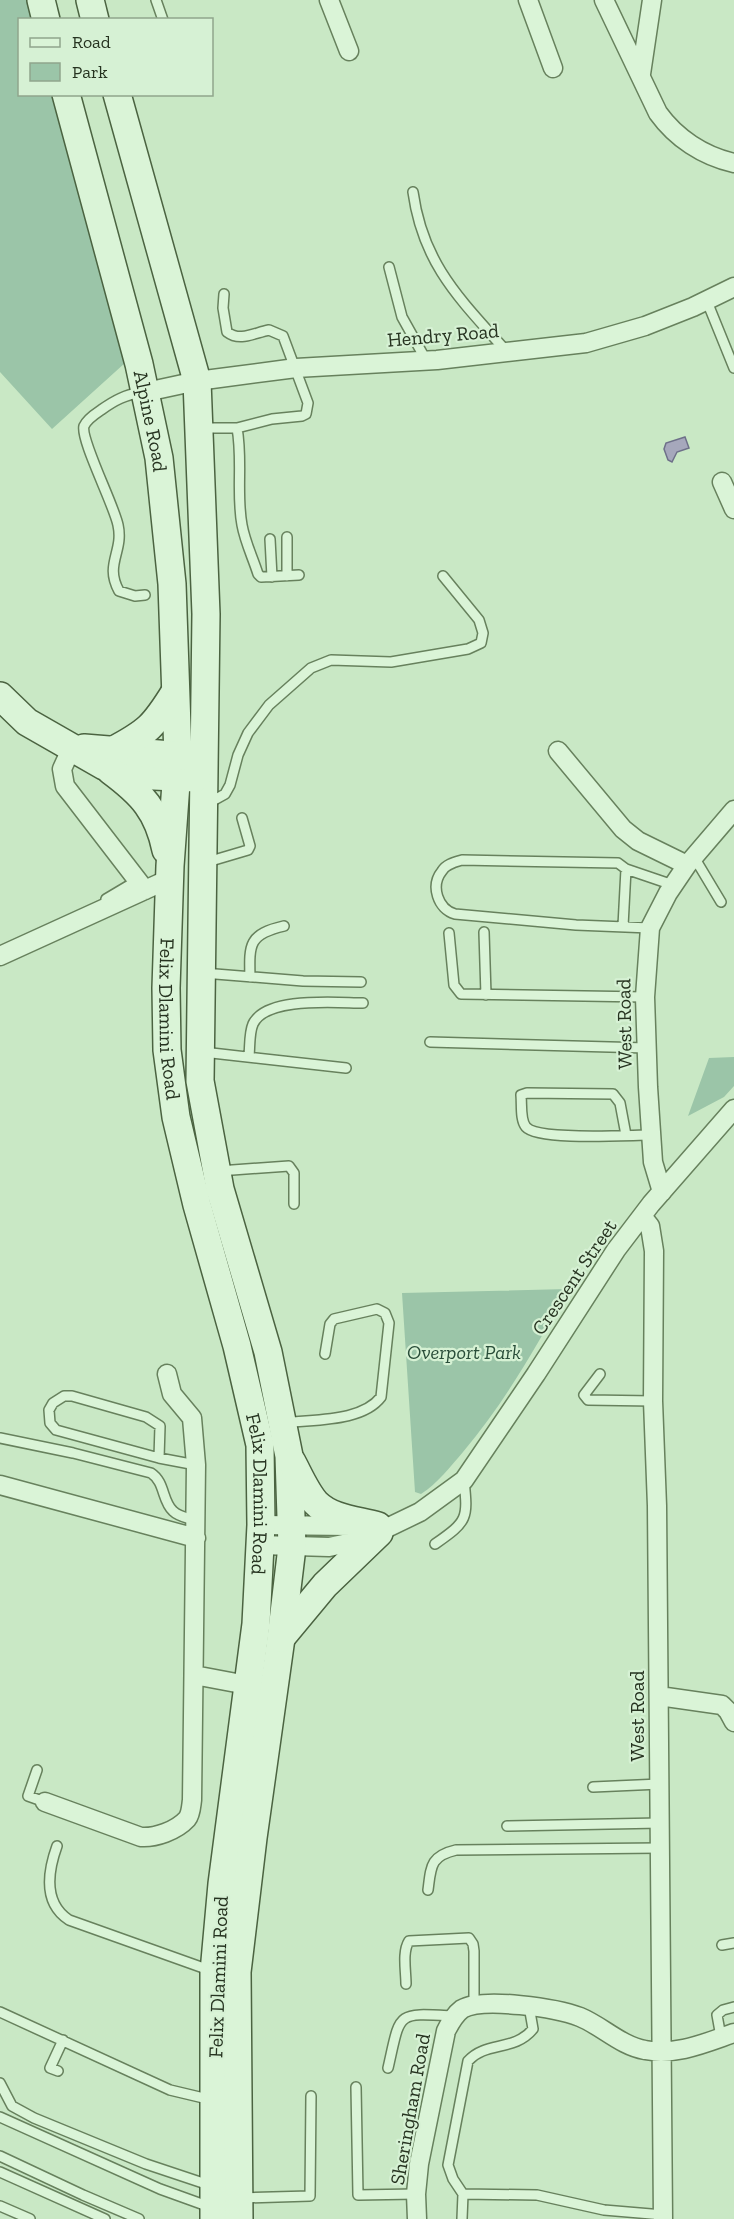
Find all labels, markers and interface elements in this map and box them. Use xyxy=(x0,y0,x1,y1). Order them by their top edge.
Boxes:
legend xyxy=(18,18,213,96)
text: Road xyxy=(72,31,111,53)
text: Park xyxy=(72,61,108,83)
street label: Hendry Road xyxy=(386,318,500,352)
street label: Alpine Road xyxy=(129,368,172,473)
street label: Felix Dlamini Road xyxy=(154,938,186,1101)
street label: West Road xyxy=(611,978,637,1070)
street label: Crescent Street xyxy=(527,1214,622,1339)
park label: Overport Park xyxy=(407,1340,521,1364)
street label: Felix Dlamini Road xyxy=(241,1411,273,1575)
street label: West Road xyxy=(625,1671,649,1761)
street label: Felix Dlamini Road xyxy=(203,1896,233,2058)
street label: Sheringham Road xyxy=(385,2031,435,2187)

